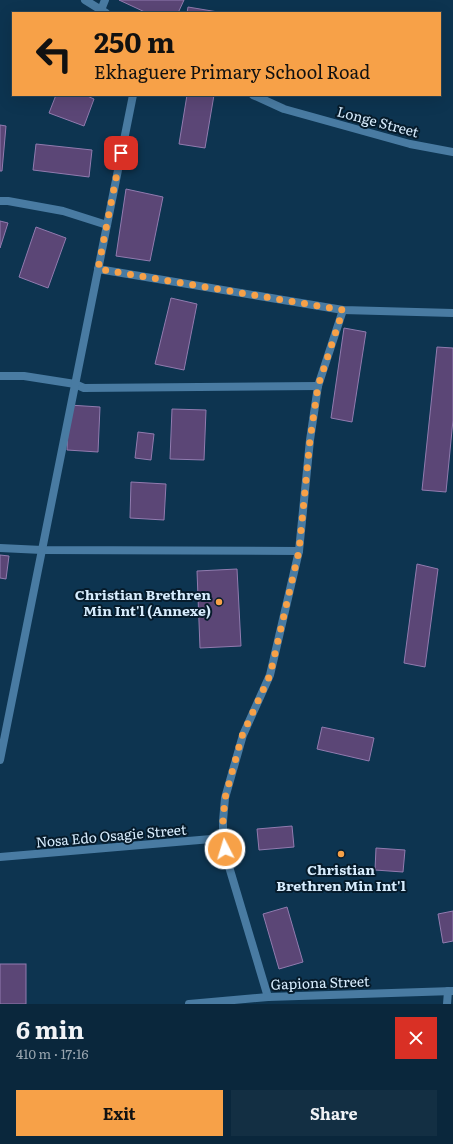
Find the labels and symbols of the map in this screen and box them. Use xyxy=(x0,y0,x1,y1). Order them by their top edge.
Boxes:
street label: Longe Street xyxy=(335,100,421,142)
pin xyxy=(104,136,138,170)
place label: Christian Brethren Min Int'l (Annexe) xyxy=(75,584,211,620)
marker: Christian Brethren Min Int'l (Annexe) xyxy=(214,597,224,607)
street label: Nosa Edo Osagie Street xyxy=(35,818,187,852)
position arrow xyxy=(204,828,246,870)
marker: Christian Brethren Min Int'l xyxy=(336,849,346,859)
place label: Christian Brethren Min Int'l xyxy=(276,859,406,895)
street label: Gapiona Street xyxy=(270,970,370,994)

